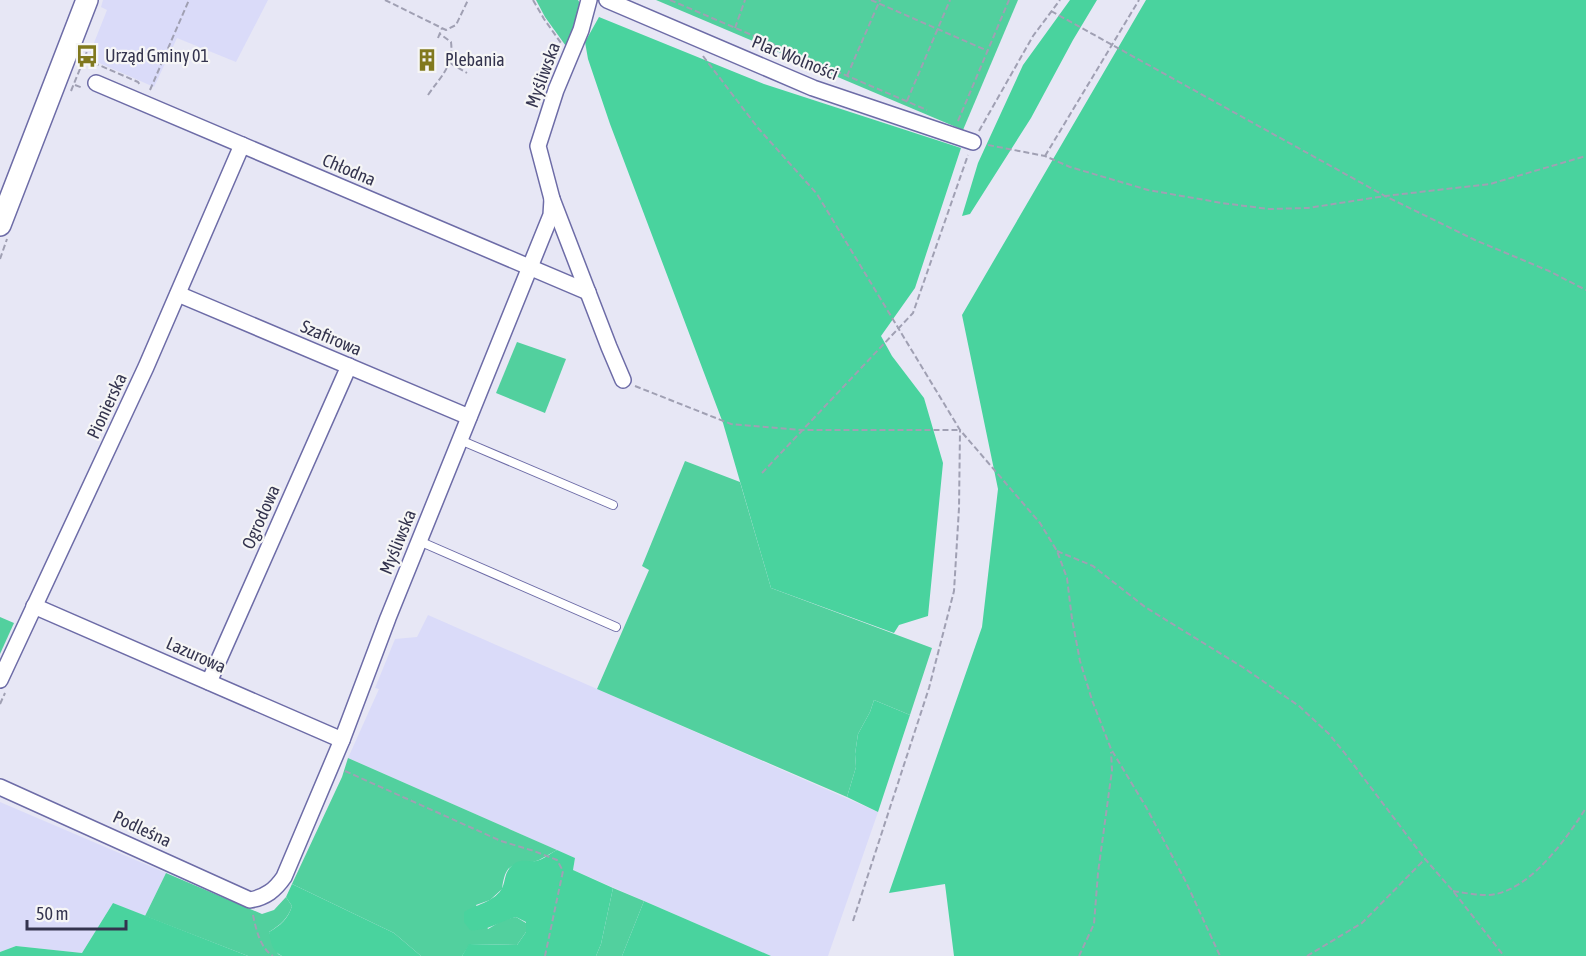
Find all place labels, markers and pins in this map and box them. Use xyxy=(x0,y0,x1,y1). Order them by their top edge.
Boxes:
bus stop icon: Urząd Gminy 01 xyxy=(74,43,100,69)
place label: Urząd Gminy 01 xyxy=(105,45,209,66)
building icon: Plebania xyxy=(414,47,440,73)
place label: Plebania xyxy=(445,49,505,70)

